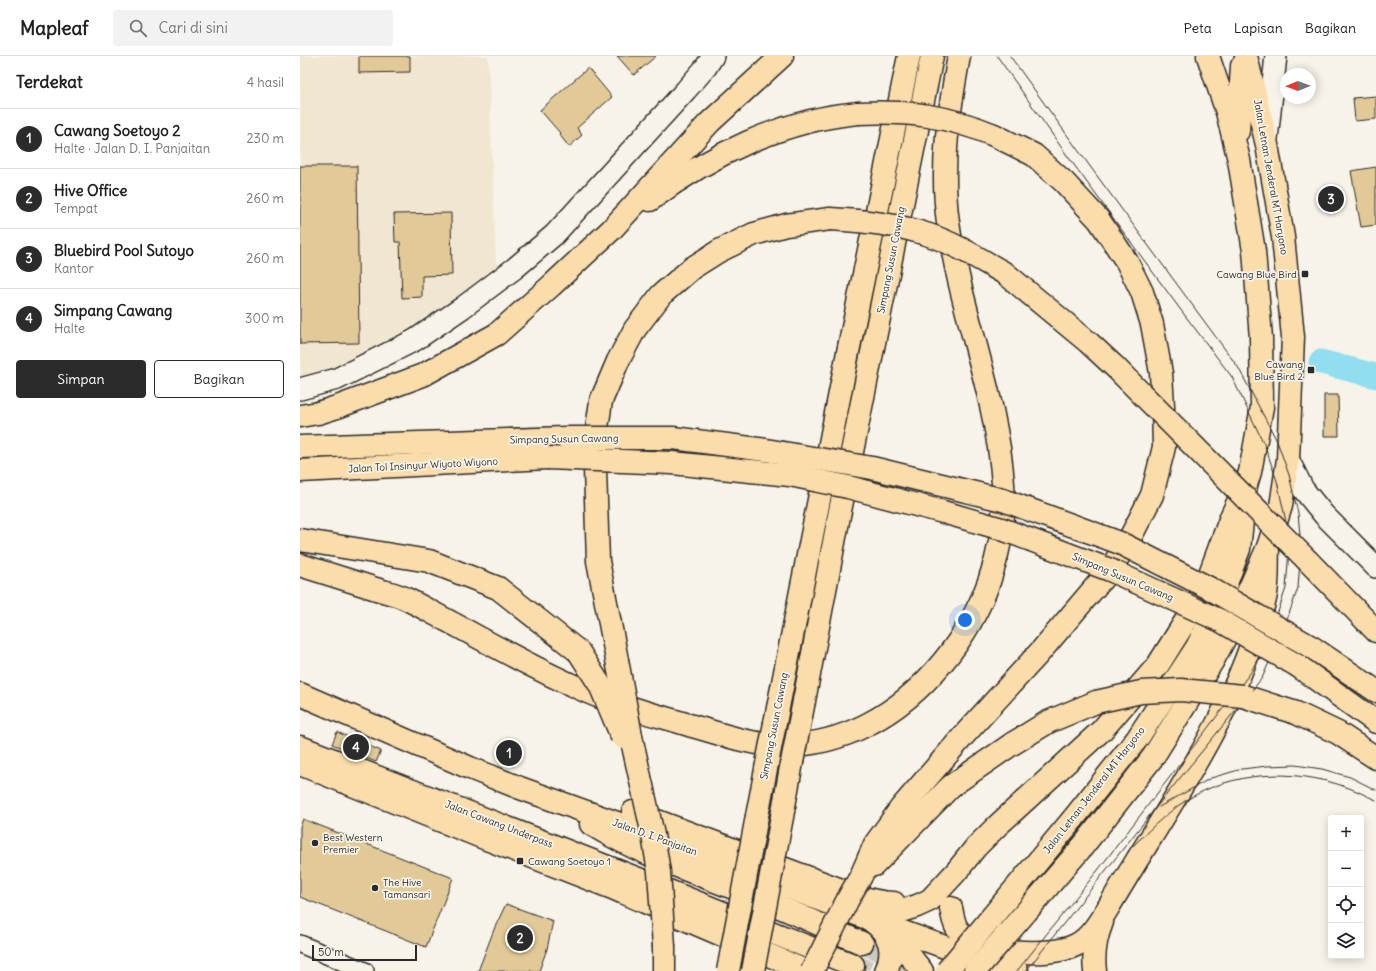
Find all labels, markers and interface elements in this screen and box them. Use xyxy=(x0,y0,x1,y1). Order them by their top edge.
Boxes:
search box xyxy=(113,10,393,46)
text: Mapleaf xyxy=(20,16,89,40)
icon: search xyxy=(127,17,149,39)
text: Cari di sini xyxy=(159,18,228,37)
text: Peta xyxy=(1184,19,1212,37)
text: Lapisan xyxy=(1234,19,1283,37)
text: Bagikan xyxy=(1305,19,1356,37)
north arrow xyxy=(1280,68,1316,104)
text: Terdekat xyxy=(16,71,83,93)
text: 4 hasil xyxy=(247,74,284,91)
street label: Jalan Letnan Jenderal MT Haryono xyxy=(1251,98,1291,256)
text: Cawang Soetoyo 2 xyxy=(54,121,180,140)
text: 1 xyxy=(26,130,32,147)
text: 230 m xyxy=(246,130,284,147)
text: Halte · Jalan D. I. Panjaitan xyxy=(54,140,210,157)
text: Hive Office xyxy=(54,181,127,200)
pin: 3 xyxy=(1318,184,1344,214)
text: 2 xyxy=(25,190,33,207)
text: 260 m xyxy=(246,190,284,207)
text: Tempat xyxy=(54,200,98,217)
street label: Simpang Susun Cawang xyxy=(874,205,908,315)
text: Bluebird Pool Sutoyo xyxy=(54,241,194,260)
text: 3 xyxy=(25,250,33,267)
text: 260 m xyxy=(246,250,284,267)
text: Kantor xyxy=(54,260,94,277)
place label: Cawang Blue Bird xyxy=(1216,268,1297,281)
marker: Cawang Blue Bird xyxy=(1300,269,1310,279)
text: Simpang Cawang xyxy=(54,301,172,320)
text: 4 xyxy=(25,310,33,327)
text: 300 m xyxy=(245,310,284,327)
text: Halte xyxy=(54,320,85,337)
place label: Cawang Blue Bird 2 xyxy=(1254,358,1304,383)
button: Simpan xyxy=(16,360,146,398)
button: Bagikan xyxy=(154,360,284,398)
marker: Cawang Blue Bird 2 xyxy=(1306,365,1316,375)
street label: Simpang Susun Cawang xyxy=(509,432,619,446)
street label: Jalan Tol Insinyur Wiyoto Wiyono xyxy=(348,455,499,475)
street label: Simpang Susun Cawang xyxy=(1070,550,1176,604)
your location xyxy=(955,610,975,630)
street label: Simpang Susun Cawang xyxy=(757,671,791,781)
street label: Jalan Letnan Jenderal MT Haryono xyxy=(1040,724,1148,856)
pin: 4 xyxy=(343,732,369,762)
pin: 1 xyxy=(496,738,522,768)
street label: Jalan Cawang Underpass xyxy=(443,797,555,851)
map controls xyxy=(1328,815,1364,959)
button: + xyxy=(1328,815,1364,851)
street label: Jalan D. I. Panjaitan xyxy=(611,816,699,858)
place label: Best Western Premier xyxy=(323,831,383,856)
marker: Best Western Premier xyxy=(310,838,320,848)
button: − xyxy=(1328,851,1364,887)
place label: Cawang Soetoyo 1 xyxy=(528,855,611,868)
marker: Cawang Soetoyo 1 xyxy=(515,856,525,866)
place label: The Hive Tamansari xyxy=(383,876,430,901)
marker: The Hive Tamansari xyxy=(370,883,380,893)
button: locate xyxy=(1328,887,1364,923)
pin: 2 xyxy=(507,923,533,953)
button: layers xyxy=(1328,923,1364,959)
scale bar xyxy=(312,943,417,962)
text: 50 m xyxy=(318,945,344,959)

